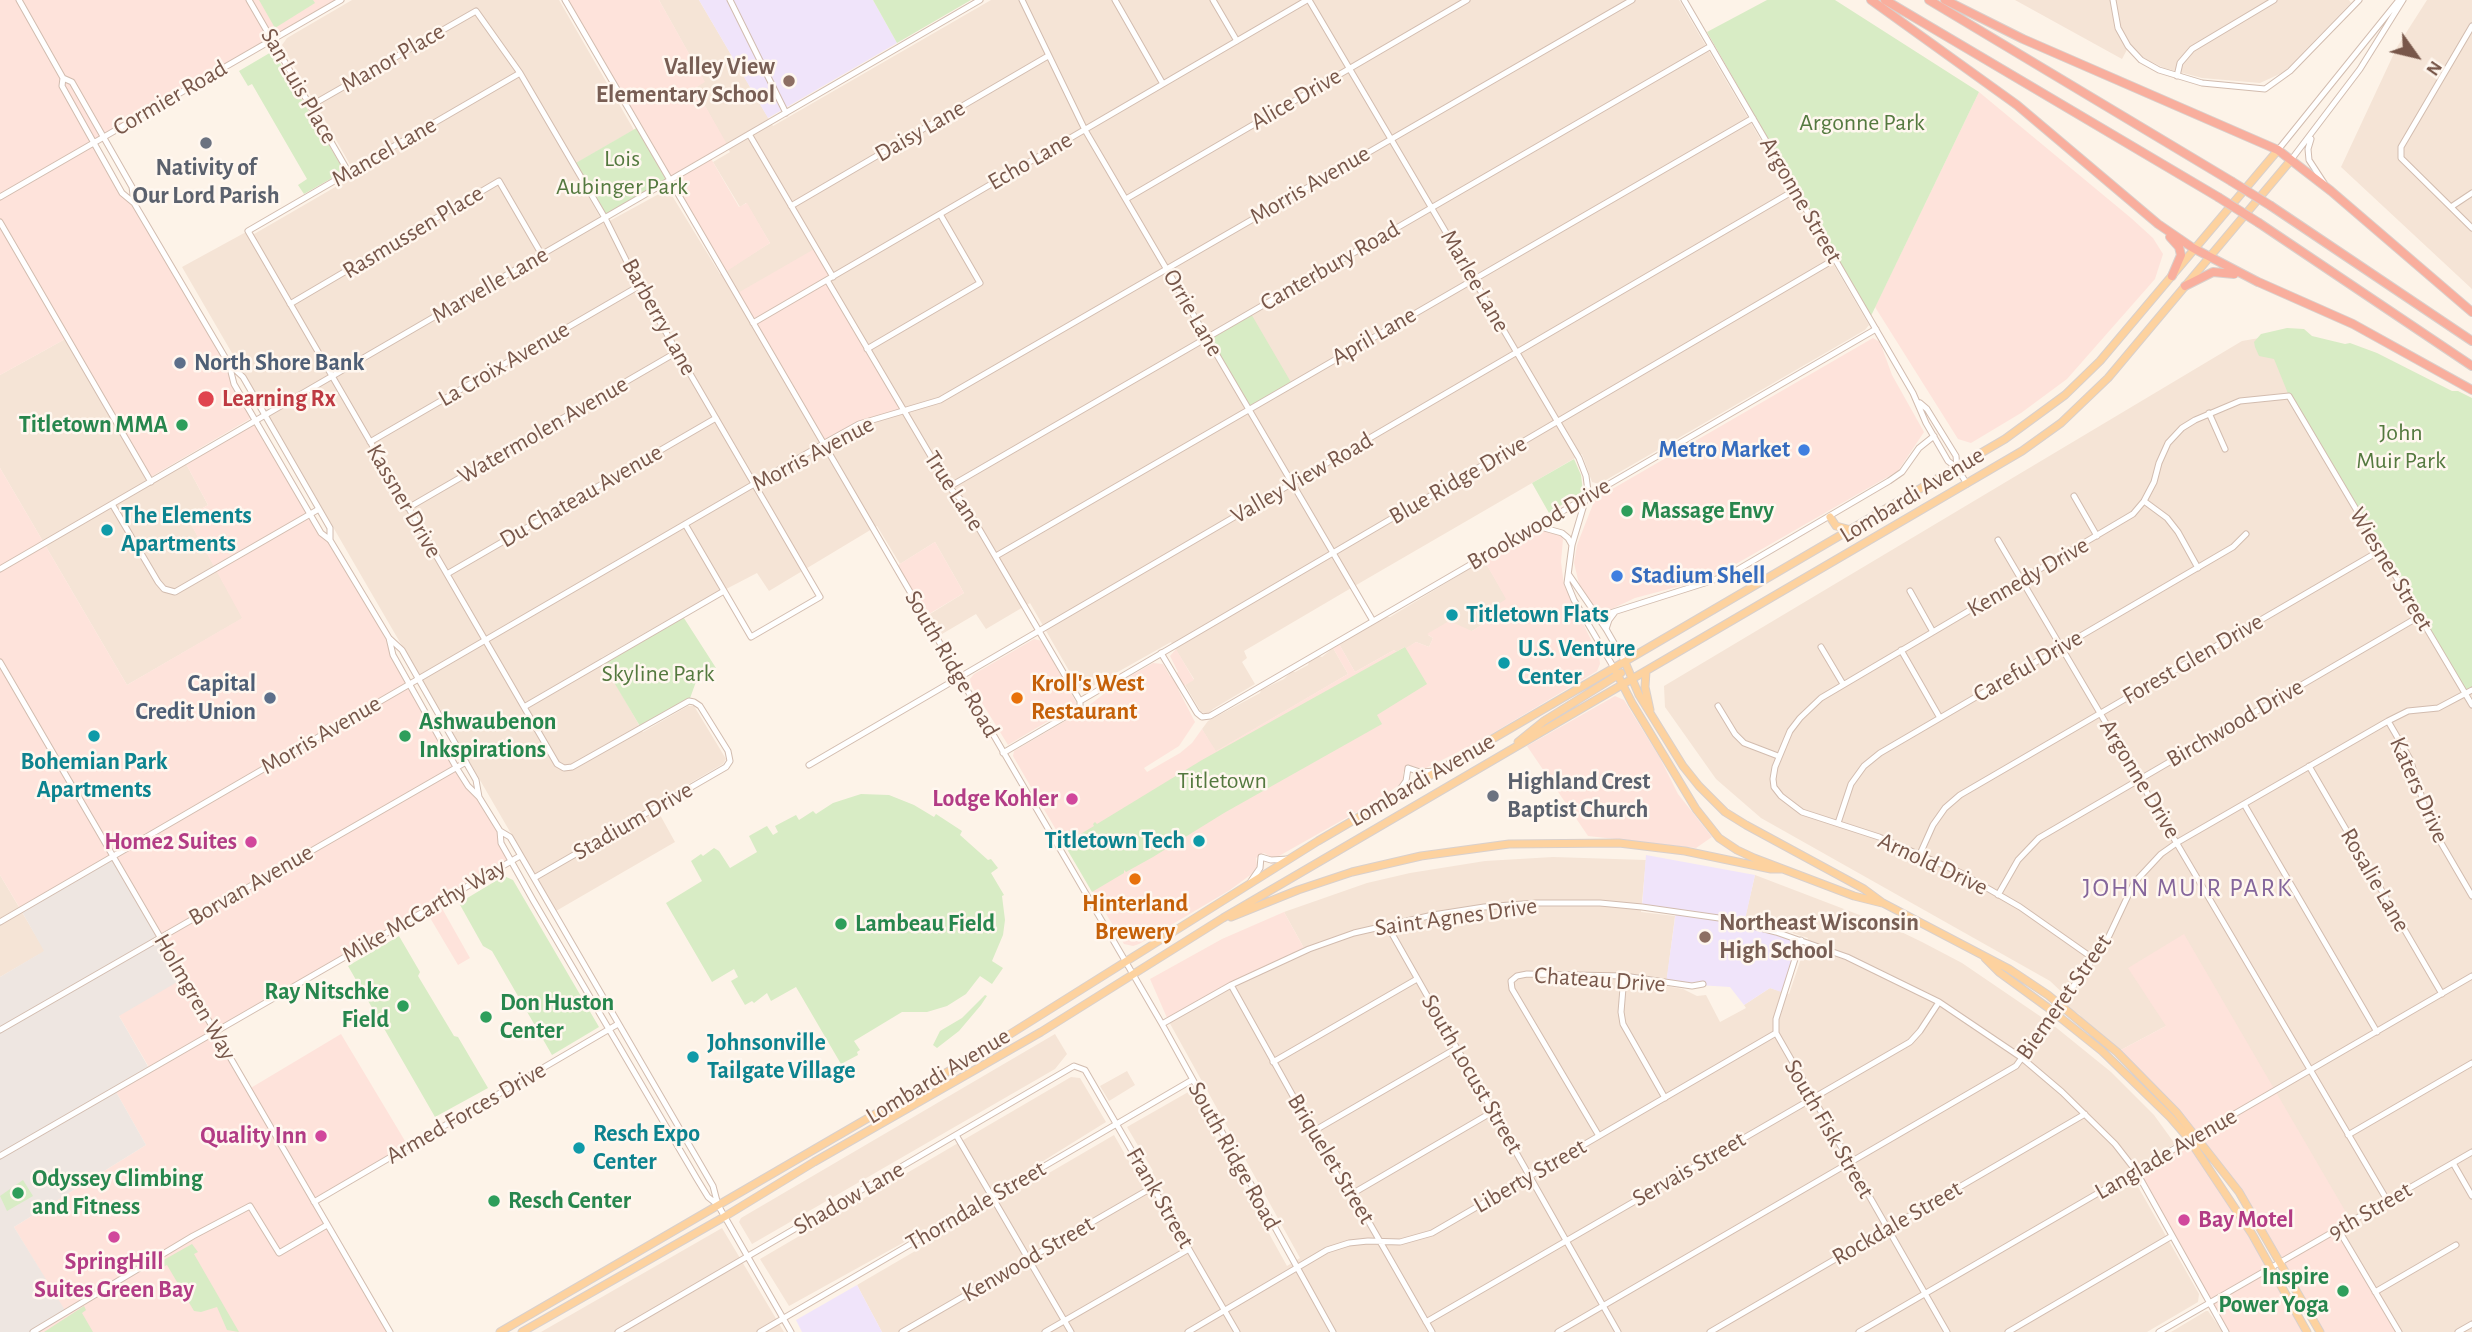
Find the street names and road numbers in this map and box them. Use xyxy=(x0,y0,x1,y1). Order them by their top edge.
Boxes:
street label: Manor Place xyxy=(336,17,450,99)
street label: San Luis Place xyxy=(254,23,344,149)
street label: Cormier Road xyxy=(108,54,232,142)
street label: Alice Drive xyxy=(1246,62,1346,136)
street label: Daisy Lane xyxy=(870,94,970,168)
street label: Mancel Lane xyxy=(326,110,442,194)
street label: Echo Lane xyxy=(983,125,1077,197)
street label: Argonne Street xyxy=(1753,132,1849,268)
street label: Morris Avenue xyxy=(1245,139,1375,231)
street label: Rasmussen Place xyxy=(337,179,489,285)
street label: Canterbury Road xyxy=(1255,214,1405,318)
street label: Marlee Lane xyxy=(1434,225,1516,337)
street label: Marvelle Lane xyxy=(427,240,553,330)
street label: Barberry Lane xyxy=(615,254,703,380)
street label: Orrie Lane xyxy=(1157,264,1229,362)
street label: April Lane xyxy=(1326,300,1422,372)
street label: La Croix Avenue xyxy=(433,315,575,413)
street label: Watermolen Avenue xyxy=(453,370,633,490)
street label: Morris Avenue xyxy=(747,410,879,498)
street label: Valley View Road xyxy=(1226,426,1378,530)
street label: Blue Ridge Drive xyxy=(1384,429,1532,531)
street label: Du Chateau Avenue xyxy=(494,438,668,554)
street label: Kassner Drive xyxy=(360,439,448,563)
street label: Lombardi Avenue xyxy=(1835,441,1989,549)
street label: True Lane xyxy=(918,446,990,536)
street label: Brookwood Drive xyxy=(1462,471,1616,577)
street label: Wiesner Street xyxy=(2343,502,2439,636)
street label: Kennedy Drive xyxy=(1962,531,2094,623)
street label: South Ridge Road xyxy=(898,585,1006,743)
street label: Forest Glen Drive xyxy=(2117,607,2269,711)
street label: Careful Drive xyxy=(1968,623,2088,709)
street label: Birchwood Drive xyxy=(2161,672,2309,774)
street label: Morris Avenue xyxy=(256,689,386,781)
street label: Argonne Drive xyxy=(2093,714,2187,844)
street label: Lombardi Avenue xyxy=(1344,727,1500,833)
street label: Katers Drive xyxy=(2383,733,2455,847)
street label: Stadium Drive xyxy=(568,775,698,867)
street label: Rosalie Lane xyxy=(2334,823,2416,937)
street label: Arnold Drive xyxy=(1874,826,1992,902)
street label: Borvan Avenue xyxy=(184,838,318,932)
street label: Mike McCarthy Way xyxy=(337,852,511,970)
street label: Saint Agnes Drive xyxy=(1373,891,1539,943)
street label: Holmgren Way xyxy=(147,929,243,1065)
street label: Biemeret Street xyxy=(2010,929,2118,1065)
street label: Chateau Drive xyxy=(1533,961,1667,999)
street label: South Locust Street xyxy=(1415,989,1529,1159)
street label: Lombardi Avenue xyxy=(861,1022,1015,1130)
street label: South Fisk Street xyxy=(1778,1054,1880,1204)
street label: Armed Forces Drive xyxy=(381,1056,551,1170)
street label: South Ridge Road xyxy=(1181,1077,1287,1235)
street label: Briquelet Street xyxy=(1281,1089,1381,1229)
street label: Langlade Avenue xyxy=(2090,1102,2242,1206)
street label: Servais Street xyxy=(1627,1125,1751,1213)
street label: Liberty Street xyxy=(1469,1132,1591,1220)
street label: Frank Street xyxy=(1120,1142,1200,1254)
street label: Thorndale Street xyxy=(901,1154,1051,1258)
street label: Shadow Lane xyxy=(789,1155,909,1241)
street label: Rockdale Street xyxy=(1827,1174,1967,1272)
street label: 9th Street xyxy=(2323,1176,2417,1246)
street label: Kenwood Street xyxy=(957,1210,1099,1308)

